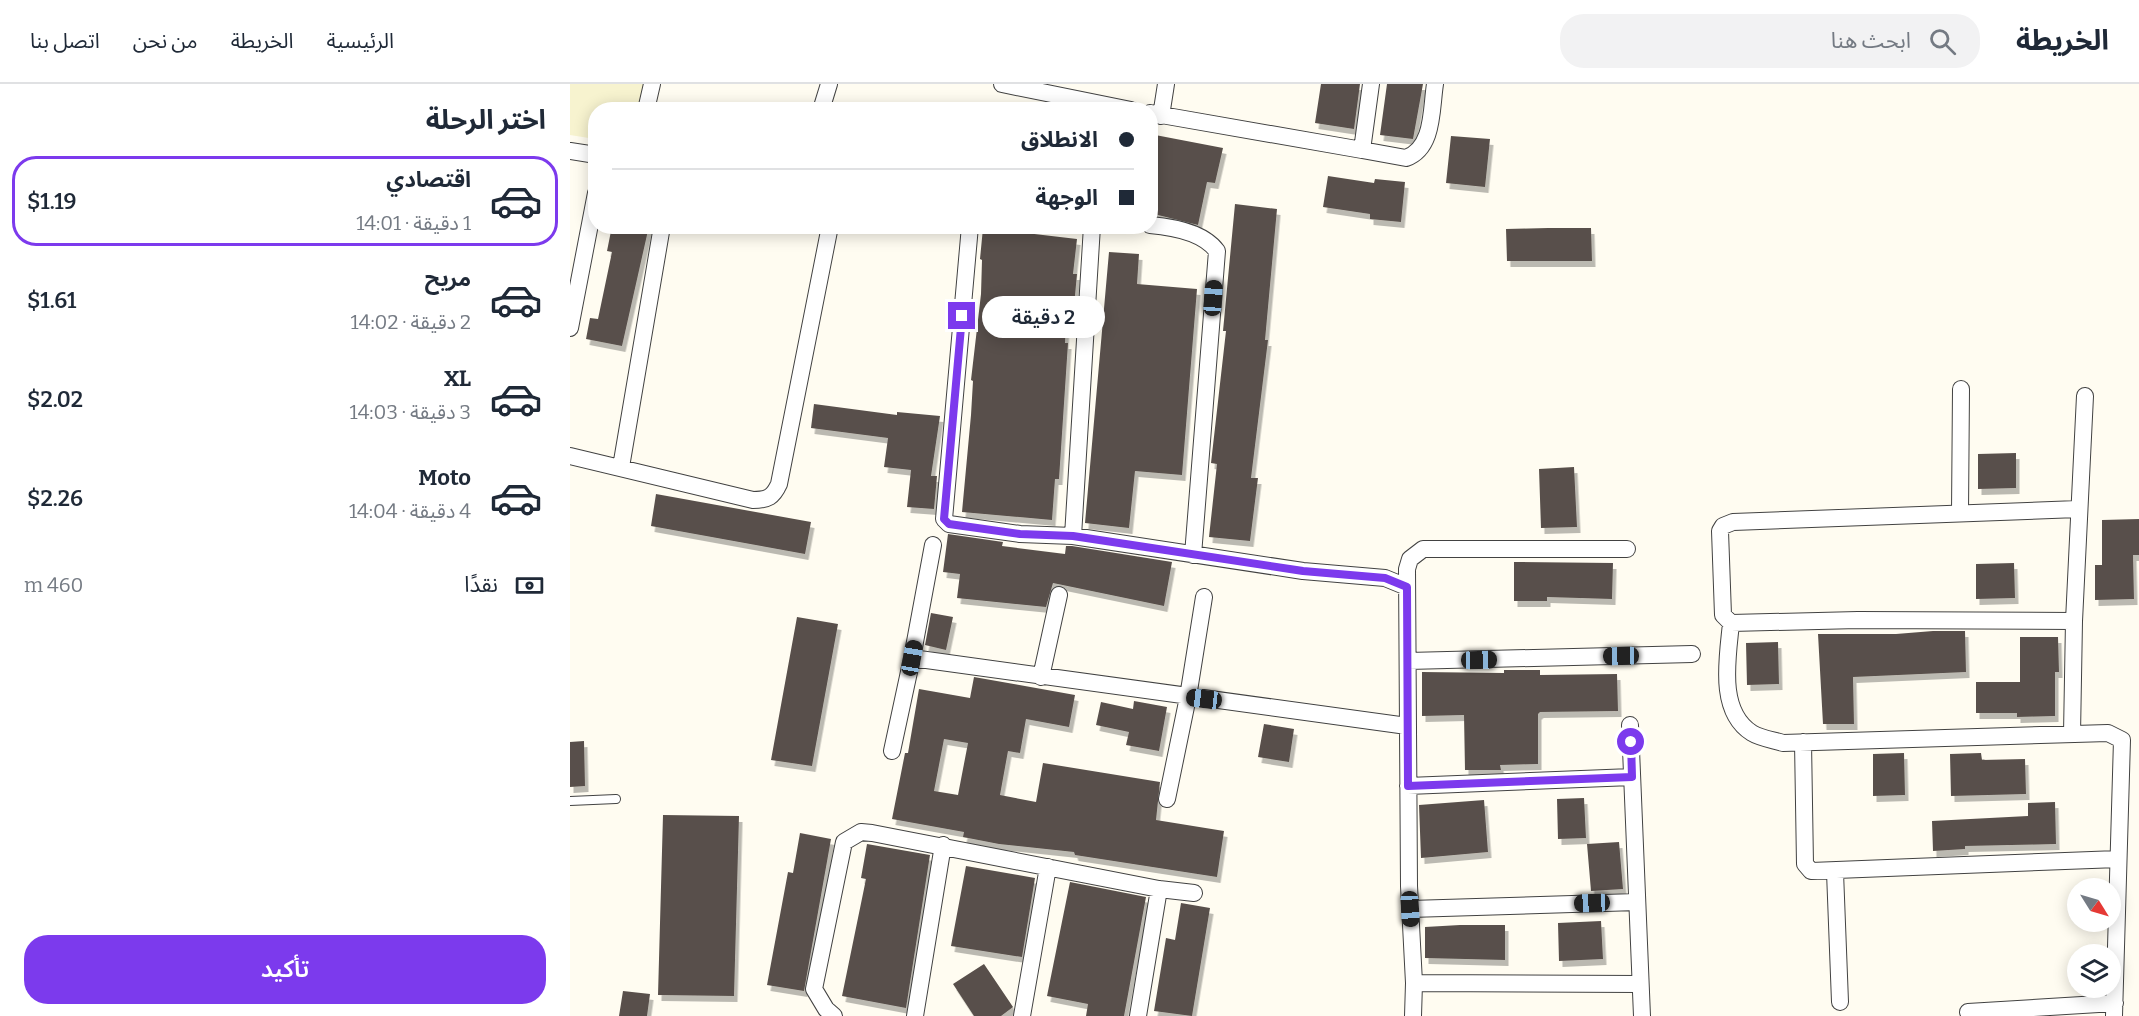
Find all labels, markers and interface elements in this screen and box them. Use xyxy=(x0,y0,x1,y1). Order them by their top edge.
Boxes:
search box xyxy=(1560,14,1980,68)
text: الخريطة xyxy=(2016,24,2109,57)
icon: search xyxy=(1926,25,1959,58)
text: ابحث هنا xyxy=(1831,27,1911,54)
text: اتصل بنا xyxy=(30,28,100,54)
text: من نحن xyxy=(133,28,198,54)
text: الخريطة xyxy=(231,28,294,54)
text: الرئيسية xyxy=(327,28,394,54)
text: اختر الرحلة xyxy=(426,104,546,136)
text: الانطلاق xyxy=(1021,126,1098,153)
text: اقتصادي xyxy=(386,166,471,193)
icon: car xyxy=(489,174,543,228)
text: الوجهة xyxy=(1035,184,1098,211)
text: $1.19 xyxy=(27,188,76,215)
text: 1 دقيقة · 14:01 xyxy=(356,211,471,235)
text: مريح xyxy=(425,265,471,292)
icon: car xyxy=(489,273,543,327)
car xyxy=(1203,279,1223,317)
text: $1.61 xyxy=(27,287,76,314)
callout: 2 دقيقة xyxy=(983,295,1106,337)
route end xyxy=(948,302,975,329)
text: 2 دقيقة xyxy=(1012,305,1075,329)
text: 2 دقيقة · 14:02 xyxy=(351,310,471,334)
text: XL xyxy=(444,365,471,392)
icon: car xyxy=(489,372,543,426)
text: $2.02 xyxy=(27,386,83,413)
text: 3 دقيقة · 14:03 xyxy=(350,400,471,424)
text: Moto xyxy=(418,464,471,491)
icon: car xyxy=(489,471,543,525)
text: $2.26 xyxy=(27,485,83,512)
text: 4 دقيقة · 14:04 xyxy=(349,499,471,523)
icon: cash xyxy=(513,569,546,602)
text: نقدًا xyxy=(464,571,498,598)
text: 460 m xyxy=(24,573,83,597)
car xyxy=(900,639,924,677)
car xyxy=(1603,647,1639,665)
car xyxy=(1461,651,1497,669)
car xyxy=(1185,688,1223,710)
route start xyxy=(1617,728,1644,755)
north arrow xyxy=(2067,878,2121,932)
map controls xyxy=(2067,878,2121,998)
car xyxy=(1400,891,1420,927)
car xyxy=(1574,893,1610,913)
button: تأكيد xyxy=(24,935,546,1004)
button: layers xyxy=(2067,944,2121,998)

